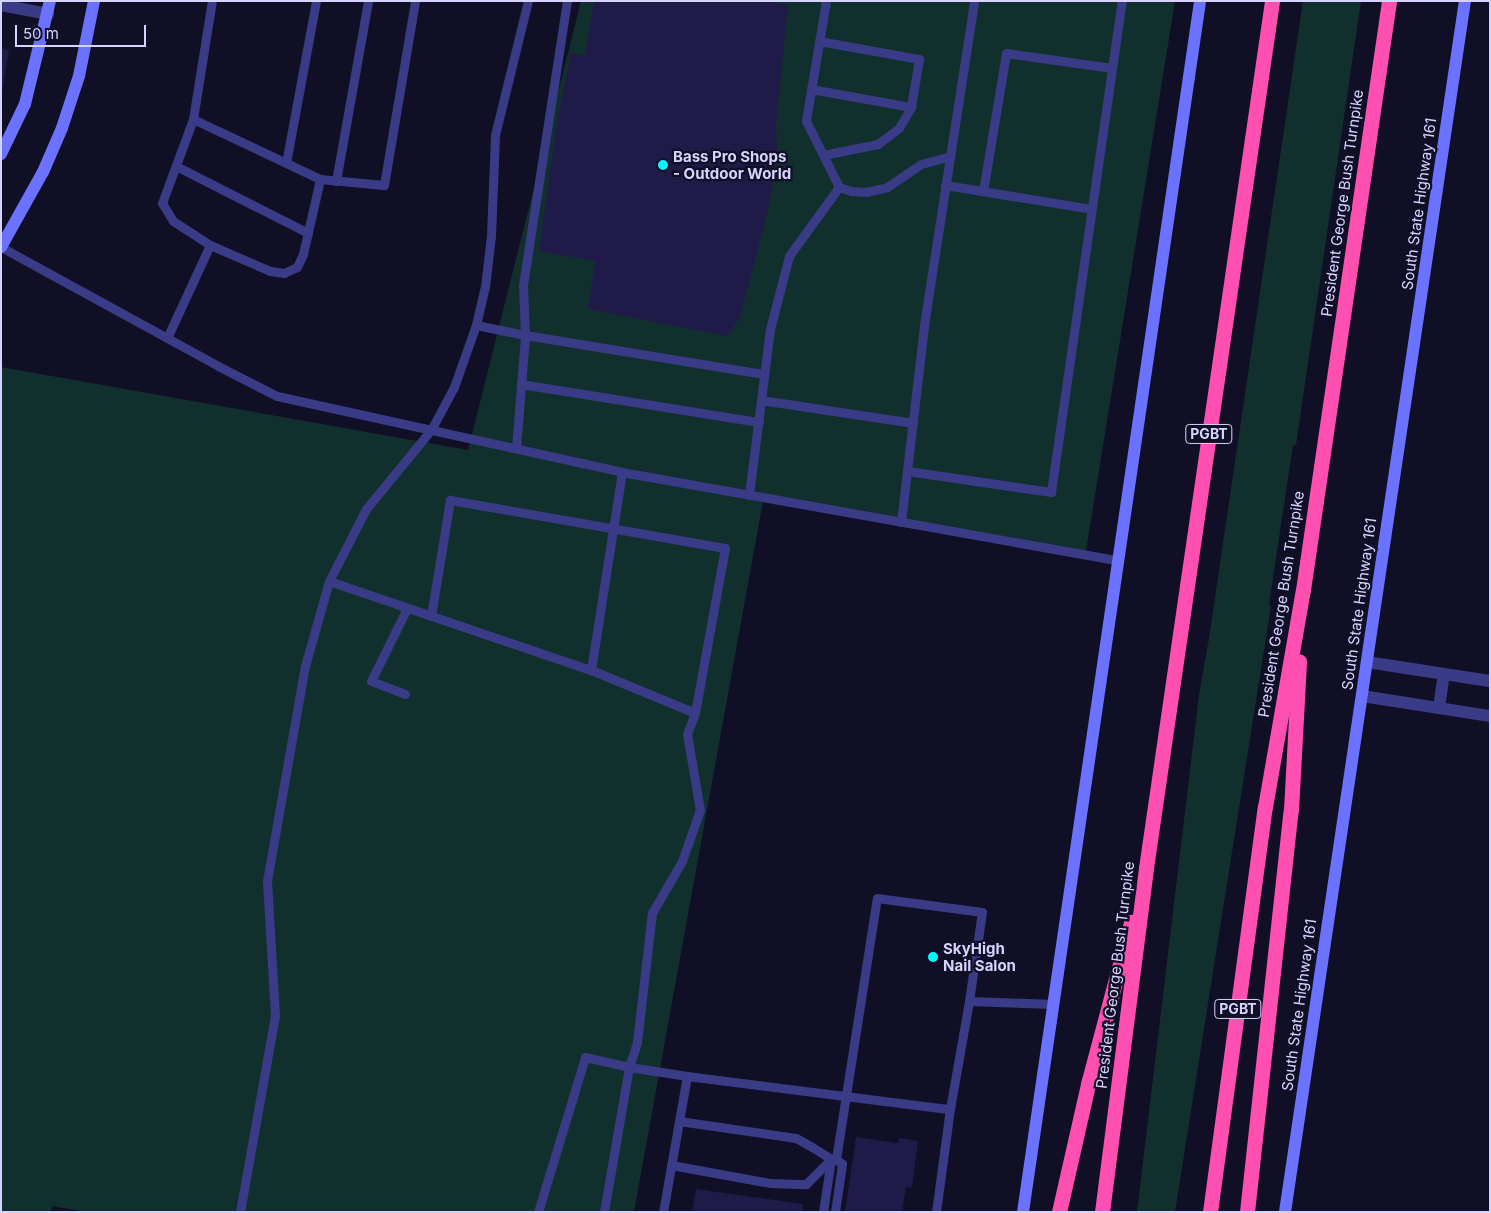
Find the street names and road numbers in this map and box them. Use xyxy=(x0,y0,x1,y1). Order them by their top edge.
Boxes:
street label: President George Bush Turnpike xyxy=(1317,88,1367,318)
street label: South State Highway 161 xyxy=(1398,117,1440,291)
road number: PGBT xyxy=(1185,422,1233,446)
street label: President George Bush Turnpike xyxy=(1254,489,1308,719)
street label: South State Highway 161 xyxy=(1338,517,1380,691)
street label: President George Bush Turnpike xyxy=(1092,860,1138,1090)
street label: South State Highway 161 xyxy=(1278,918,1320,1092)
road number: PGBT xyxy=(1214,998,1262,1021)

